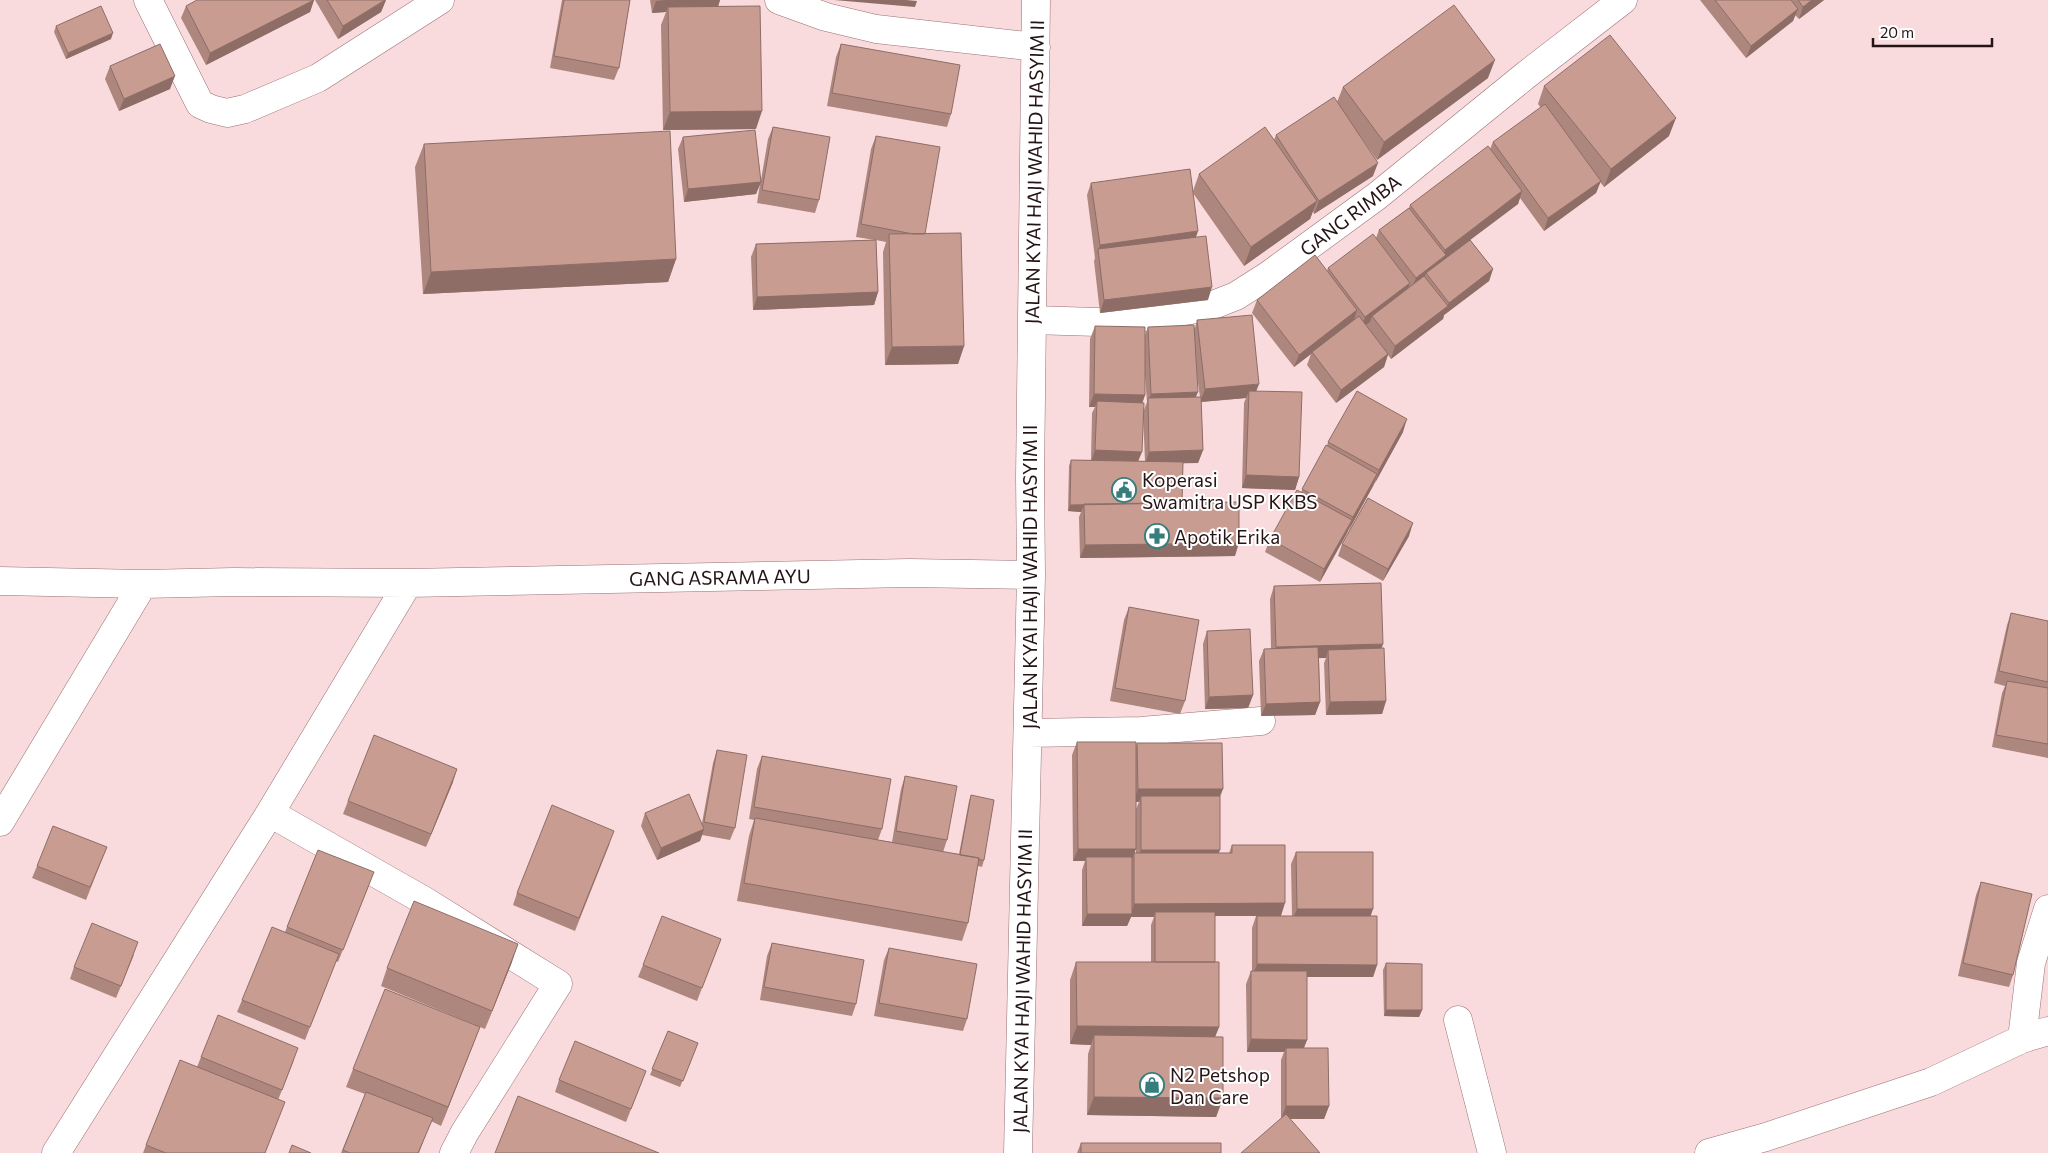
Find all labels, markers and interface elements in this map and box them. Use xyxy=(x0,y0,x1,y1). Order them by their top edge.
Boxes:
scale bar xyxy=(1873,15,1992,47)
street label: JALAN KYAI HAJI WAHID HASYIM II xyxy=(1020,20,1048,324)
text: 20 m xyxy=(1880,23,1914,41)
street label: GANG RIMBA xyxy=(1295,170,1405,260)
street label: JALAN KYAI HAJI WAHID HASYIM II xyxy=(1018,425,1041,729)
place label: Koperasi Swamitra USP KKBS xyxy=(1142,468,1317,513)
public building icon: Koperasi Swamitra USP KKBS xyxy=(1111,477,1137,503)
pharmacy icon: Apotik Erika xyxy=(1144,523,1170,549)
place label: Apotik Erika xyxy=(1174,525,1280,548)
street label: GANG ASRAMA AYU xyxy=(629,564,811,590)
street label: JALAN KYAI HAJI WAHID HASYIM II xyxy=(1008,829,1036,1133)
place label: N2 Petshop Dan Care xyxy=(1170,1063,1270,1108)
shop icon: N2 Petshop Dan Care xyxy=(1139,1072,1165,1098)

